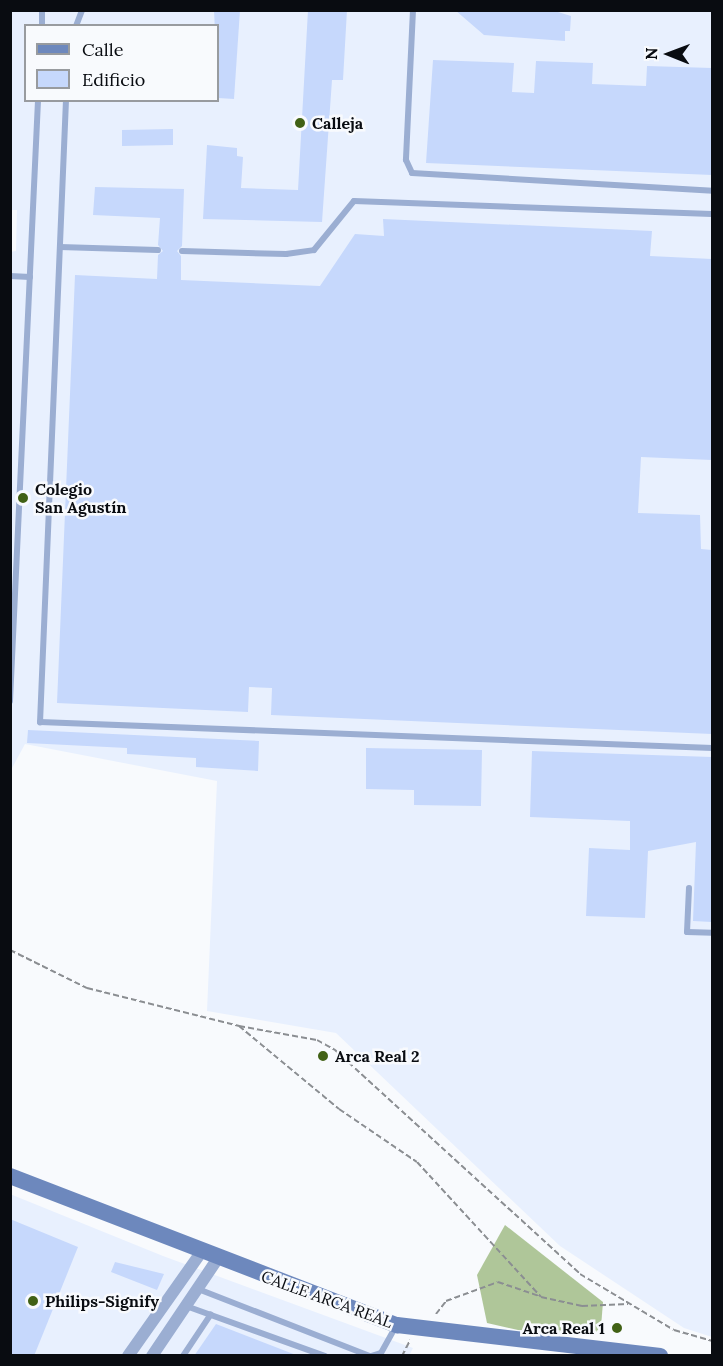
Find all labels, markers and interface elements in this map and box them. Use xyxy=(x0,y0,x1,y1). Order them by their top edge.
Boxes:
legend xyxy=(24,24,219,102)
north arrow xyxy=(639,24,699,84)
text: Calle xyxy=(82,38,123,61)
text: N xyxy=(641,47,661,60)
text: Edificio xyxy=(82,68,145,91)
place label: Calleja xyxy=(312,113,363,133)
marker: Calleja xyxy=(293,116,307,130)
place label: Colegio San Agustín xyxy=(35,479,127,517)
marker: Colegio San Agustín xyxy=(16,491,30,505)
place label: Arca Real 2 xyxy=(335,1046,420,1066)
marker: Arca Real 2 xyxy=(316,1049,330,1063)
street label: CALLE ARCA REAL xyxy=(259,1266,395,1332)
place label: Philips-Signify xyxy=(45,1291,159,1311)
marker: Philips-Signify xyxy=(26,1294,40,1308)
place label: Arca Real 1 xyxy=(523,1318,605,1338)
marker: Arca Real 1 xyxy=(610,1321,624,1335)

